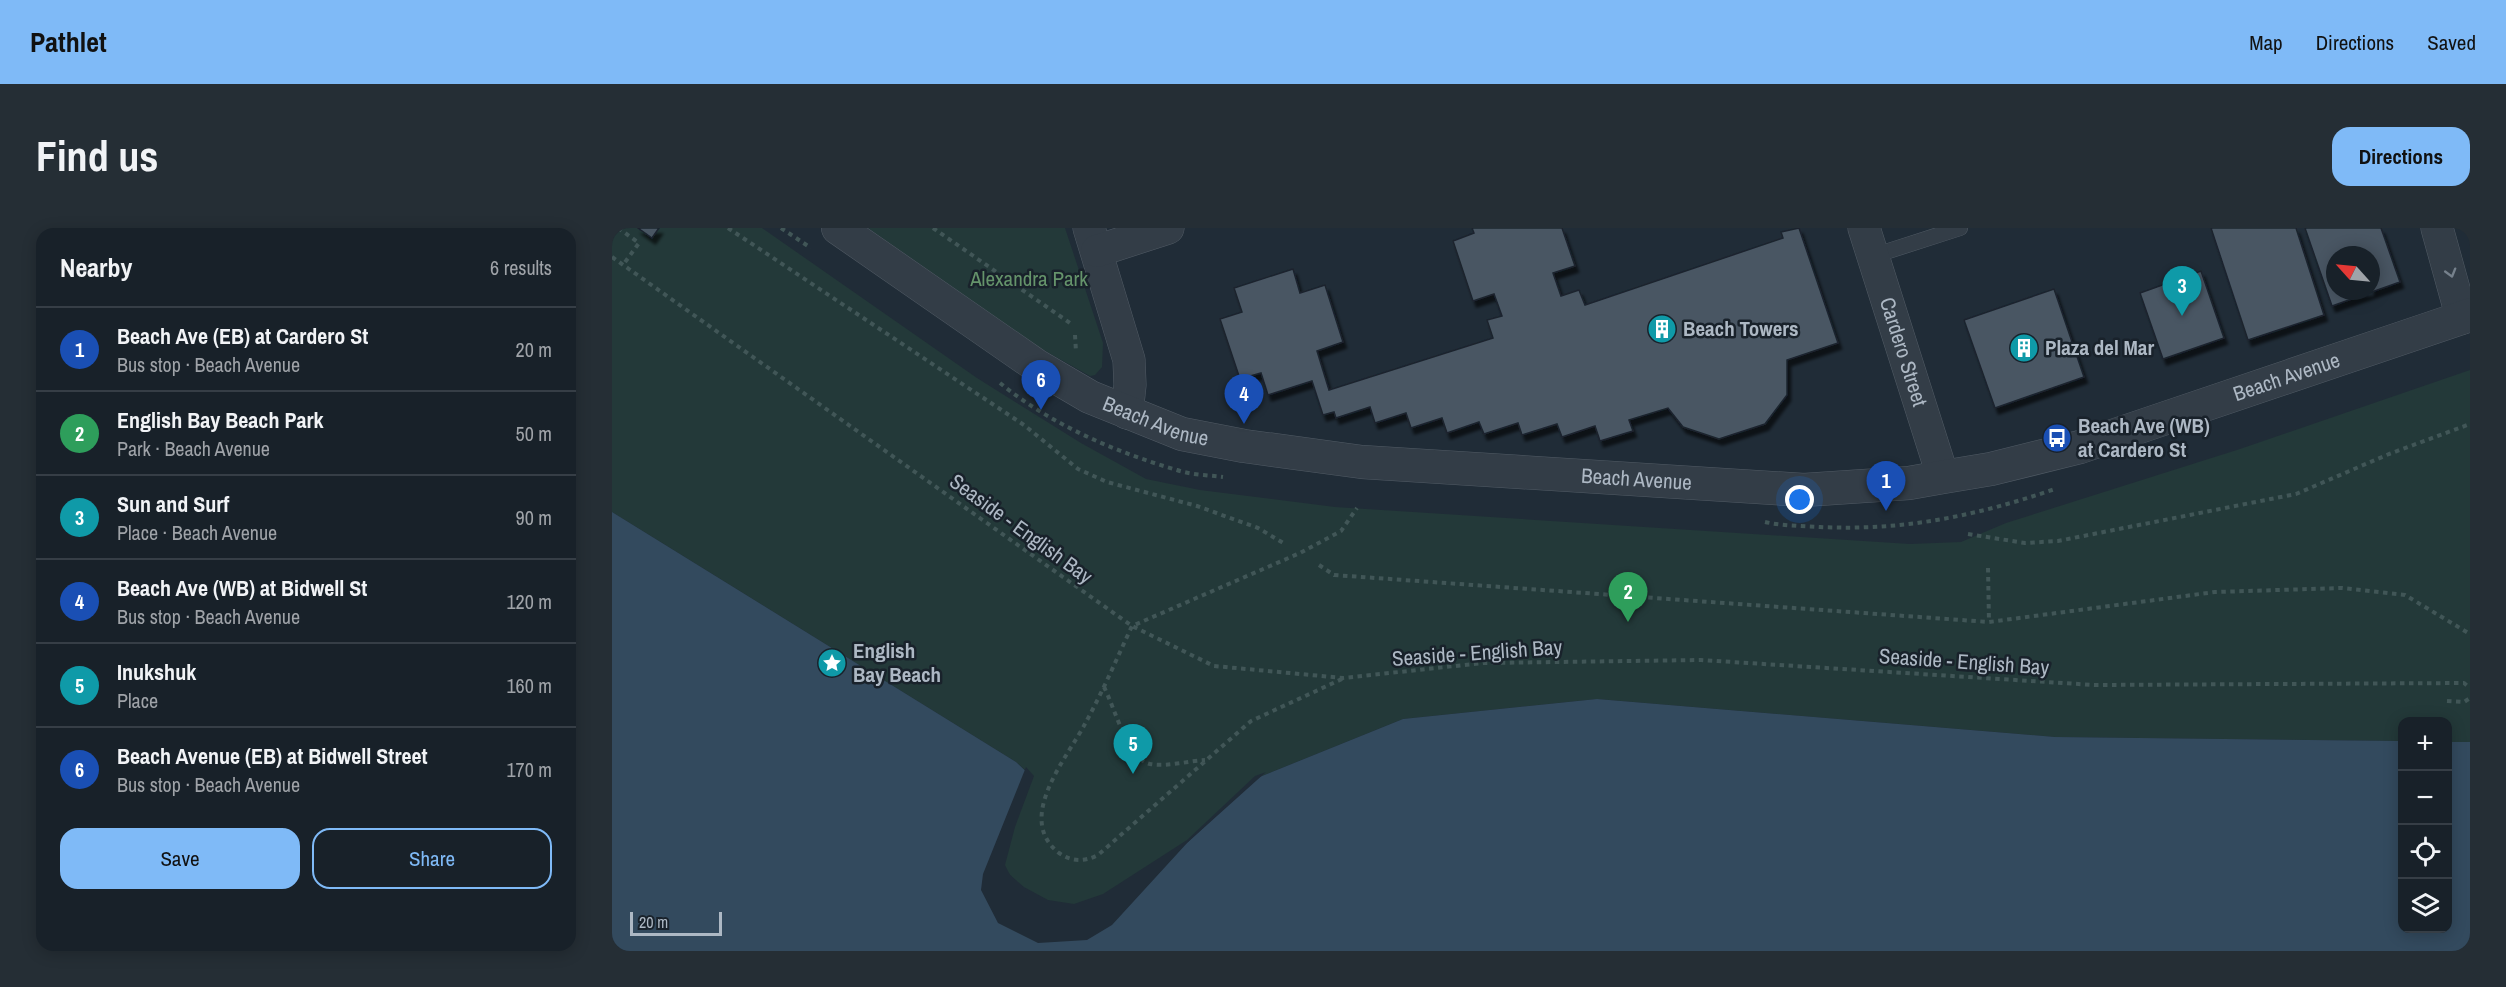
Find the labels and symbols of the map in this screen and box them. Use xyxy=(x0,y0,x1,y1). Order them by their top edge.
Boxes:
north arrow xyxy=(2326,246,2380,300)
park label: Alexandra Park xyxy=(969,264,1088,293)
pin: 3 xyxy=(2162,266,2202,316)
one-way arrow xyxy=(2444,267,2456,278)
street label: Cardero Street xyxy=(1873,294,1935,410)
building icon: Beach Towers xyxy=(1646,313,1678,345)
place label: Beach Towers xyxy=(1683,314,1799,343)
building icon: Plaza del Mar xyxy=(2008,332,2040,364)
place label: Plaza del Mar xyxy=(2045,333,2154,362)
street label: Beach Avenue xyxy=(2229,345,2344,408)
pin: 6 xyxy=(1022,360,1060,410)
pin: 4 xyxy=(1224,374,1264,424)
street label: Beach Avenue xyxy=(1099,389,1211,453)
place label: Beach Ave (WB) at Cardero St xyxy=(2078,411,2210,464)
bus stop icon: Beach Ave (WB) at Cardero St xyxy=(2041,422,2073,454)
street label: Beach Avenue xyxy=(1580,461,1693,497)
pin: 1 xyxy=(1866,462,1906,511)
street label: Seaside - English Bay xyxy=(944,467,1099,591)
your location xyxy=(1785,485,1814,514)
pin: 2 xyxy=(1608,572,1648,622)
street label: Seaside - English Bay xyxy=(1391,632,1563,673)
place label: English Bay Beach xyxy=(853,636,941,689)
street label: Seaside - English Bay xyxy=(1878,641,2050,682)
place icon: English Bay Beach xyxy=(816,647,848,679)
pin: 5 xyxy=(1114,724,1152,774)
scale bar xyxy=(630,909,722,936)

